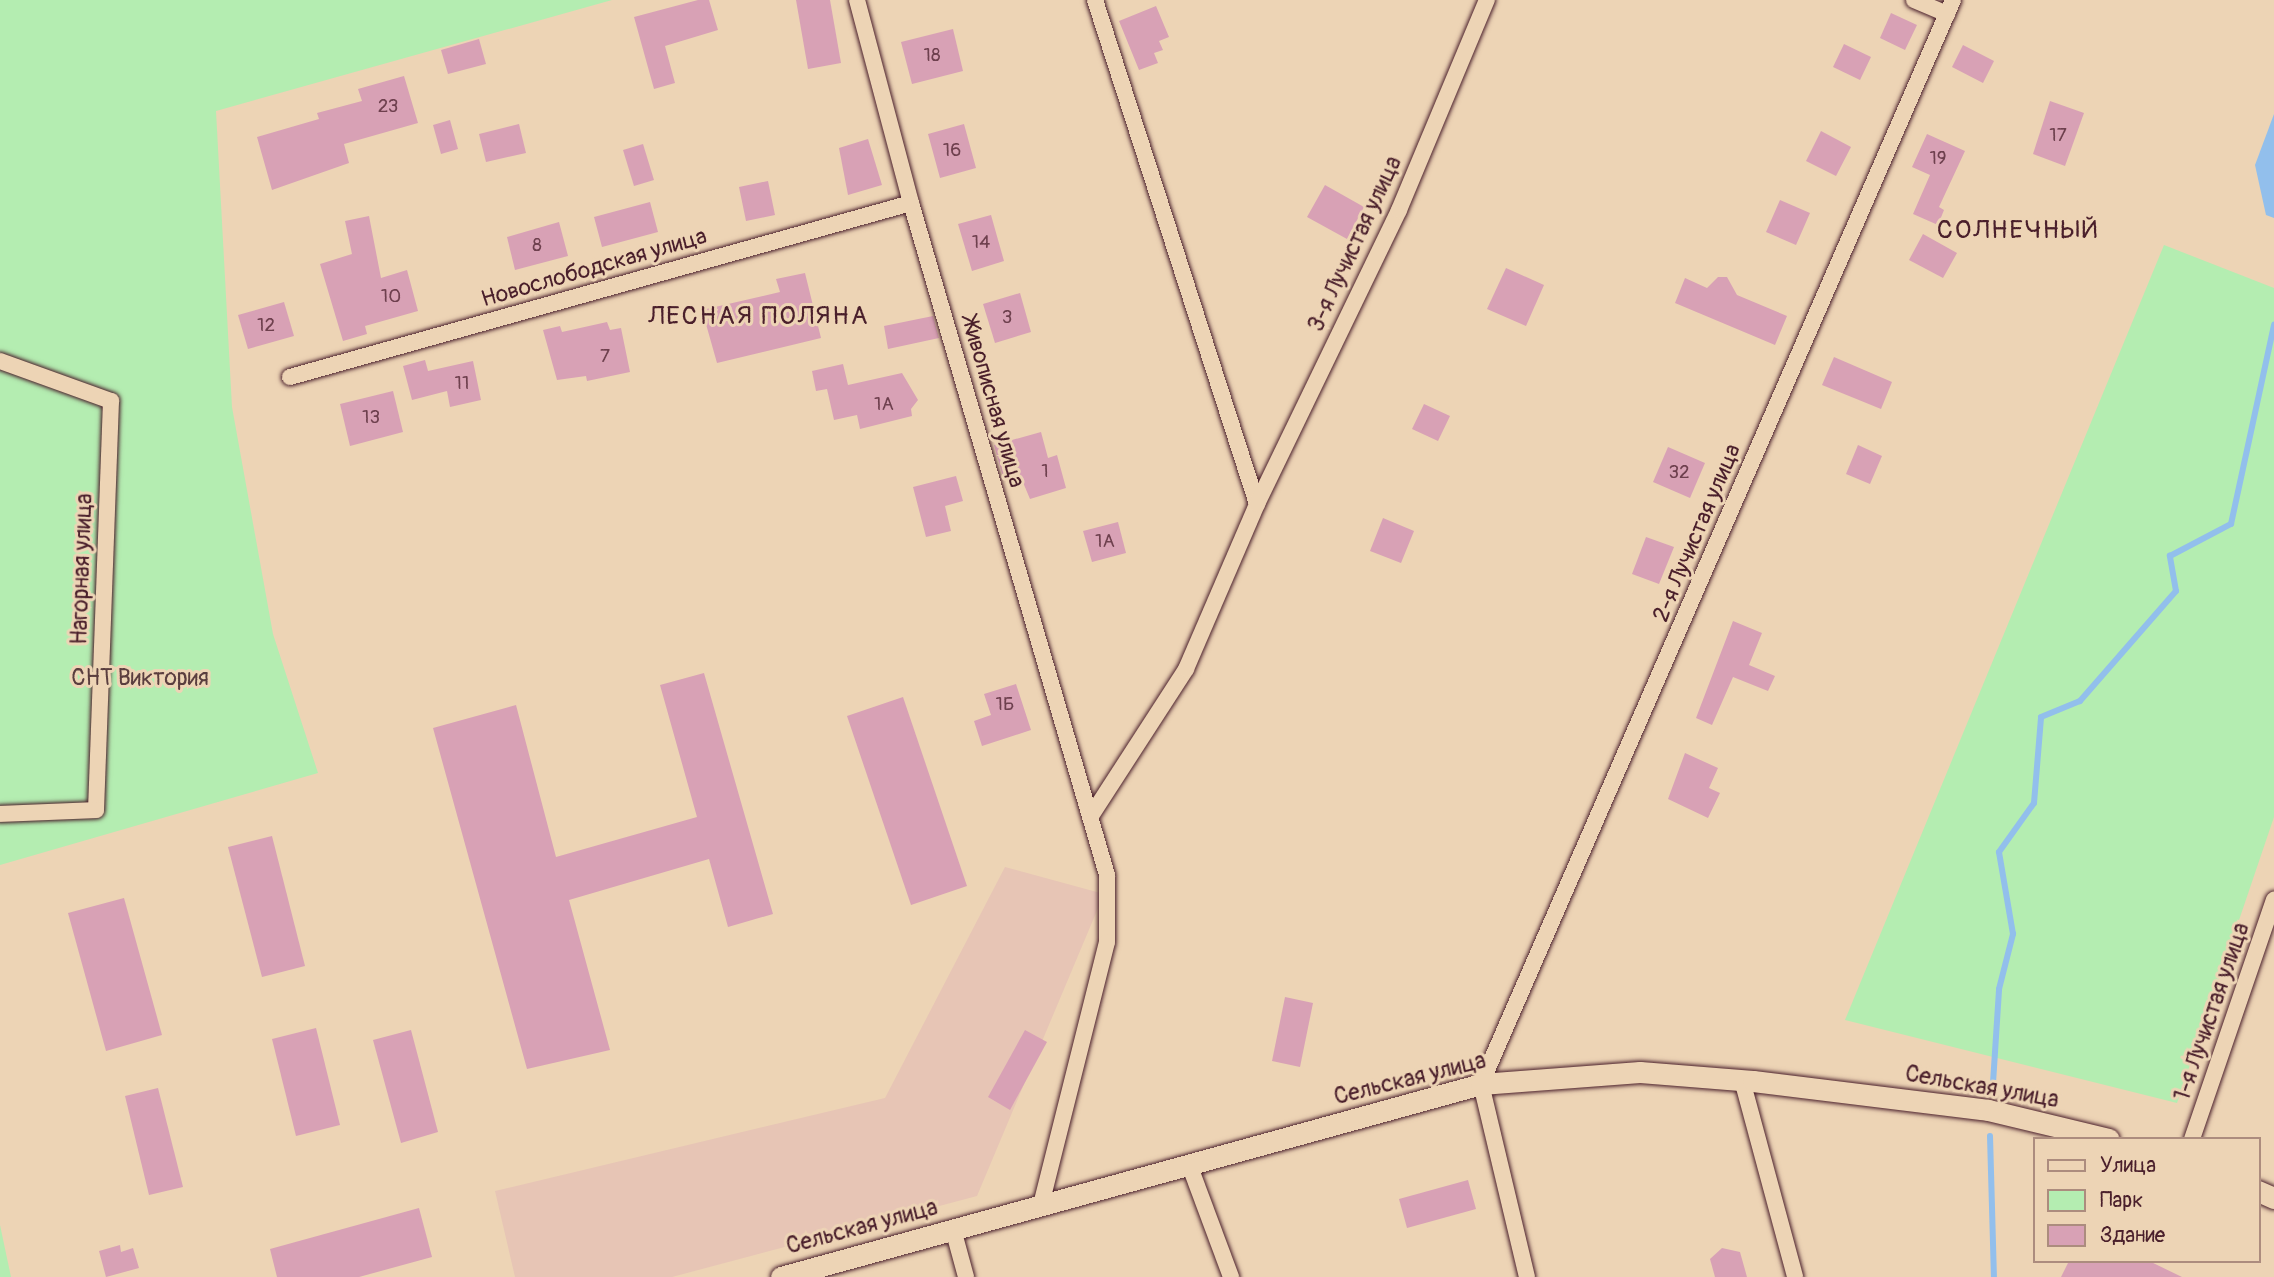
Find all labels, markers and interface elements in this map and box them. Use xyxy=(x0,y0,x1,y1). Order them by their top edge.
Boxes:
house number: 18 xyxy=(923,45,941,67)
house number: 23 xyxy=(378,96,398,118)
house number: 17 xyxy=(2049,125,2067,147)
house number: 16 xyxy=(943,140,961,162)
house number: 19 xyxy=(1929,148,1947,170)
street label: 3-я Лучистая улица xyxy=(1302,152,1408,336)
district label: СОЛНЕЧНЫЙ xyxy=(1938,215,2098,247)
street label: Новослободская улица xyxy=(478,223,710,313)
house number: 14 xyxy=(972,232,990,254)
house number: 8 xyxy=(532,235,542,257)
house number: 10 xyxy=(381,286,401,308)
district label: ЛЕСНАЯ ПОЛЯНА xyxy=(650,301,868,333)
house number: 3 xyxy=(1002,307,1012,329)
street label: Живописная улица xyxy=(955,313,1031,491)
house number: 12 xyxy=(257,315,275,337)
house number: 7 xyxy=(600,346,610,368)
house number: 11 xyxy=(455,373,469,395)
house number: 1А xyxy=(874,394,894,416)
house number: 13 xyxy=(362,407,380,429)
street label: 2-я Лучистая улица xyxy=(1647,440,1747,626)
house number: 1 xyxy=(1041,461,1049,483)
house number: 32 xyxy=(1668,462,1690,484)
street label: Нагорная улица xyxy=(66,493,98,645)
house number: 1А xyxy=(1095,531,1115,553)
park label: СНТ Виктория xyxy=(71,664,209,692)
house number: 1Б xyxy=(996,694,1014,716)
street label: 1-я Лучистая улица xyxy=(2169,919,2255,1105)
street label: Сельская улица xyxy=(1331,1047,1489,1111)
street label: Сельская улица xyxy=(1903,1060,2061,1114)
legend xyxy=(2032,1137,2260,1263)
text: Улица xyxy=(2100,1152,2156,1179)
text: Парк xyxy=(2100,1187,2143,1214)
street label: Сельская улица xyxy=(783,1194,941,1260)
text: Здание xyxy=(2100,1222,2165,1249)

